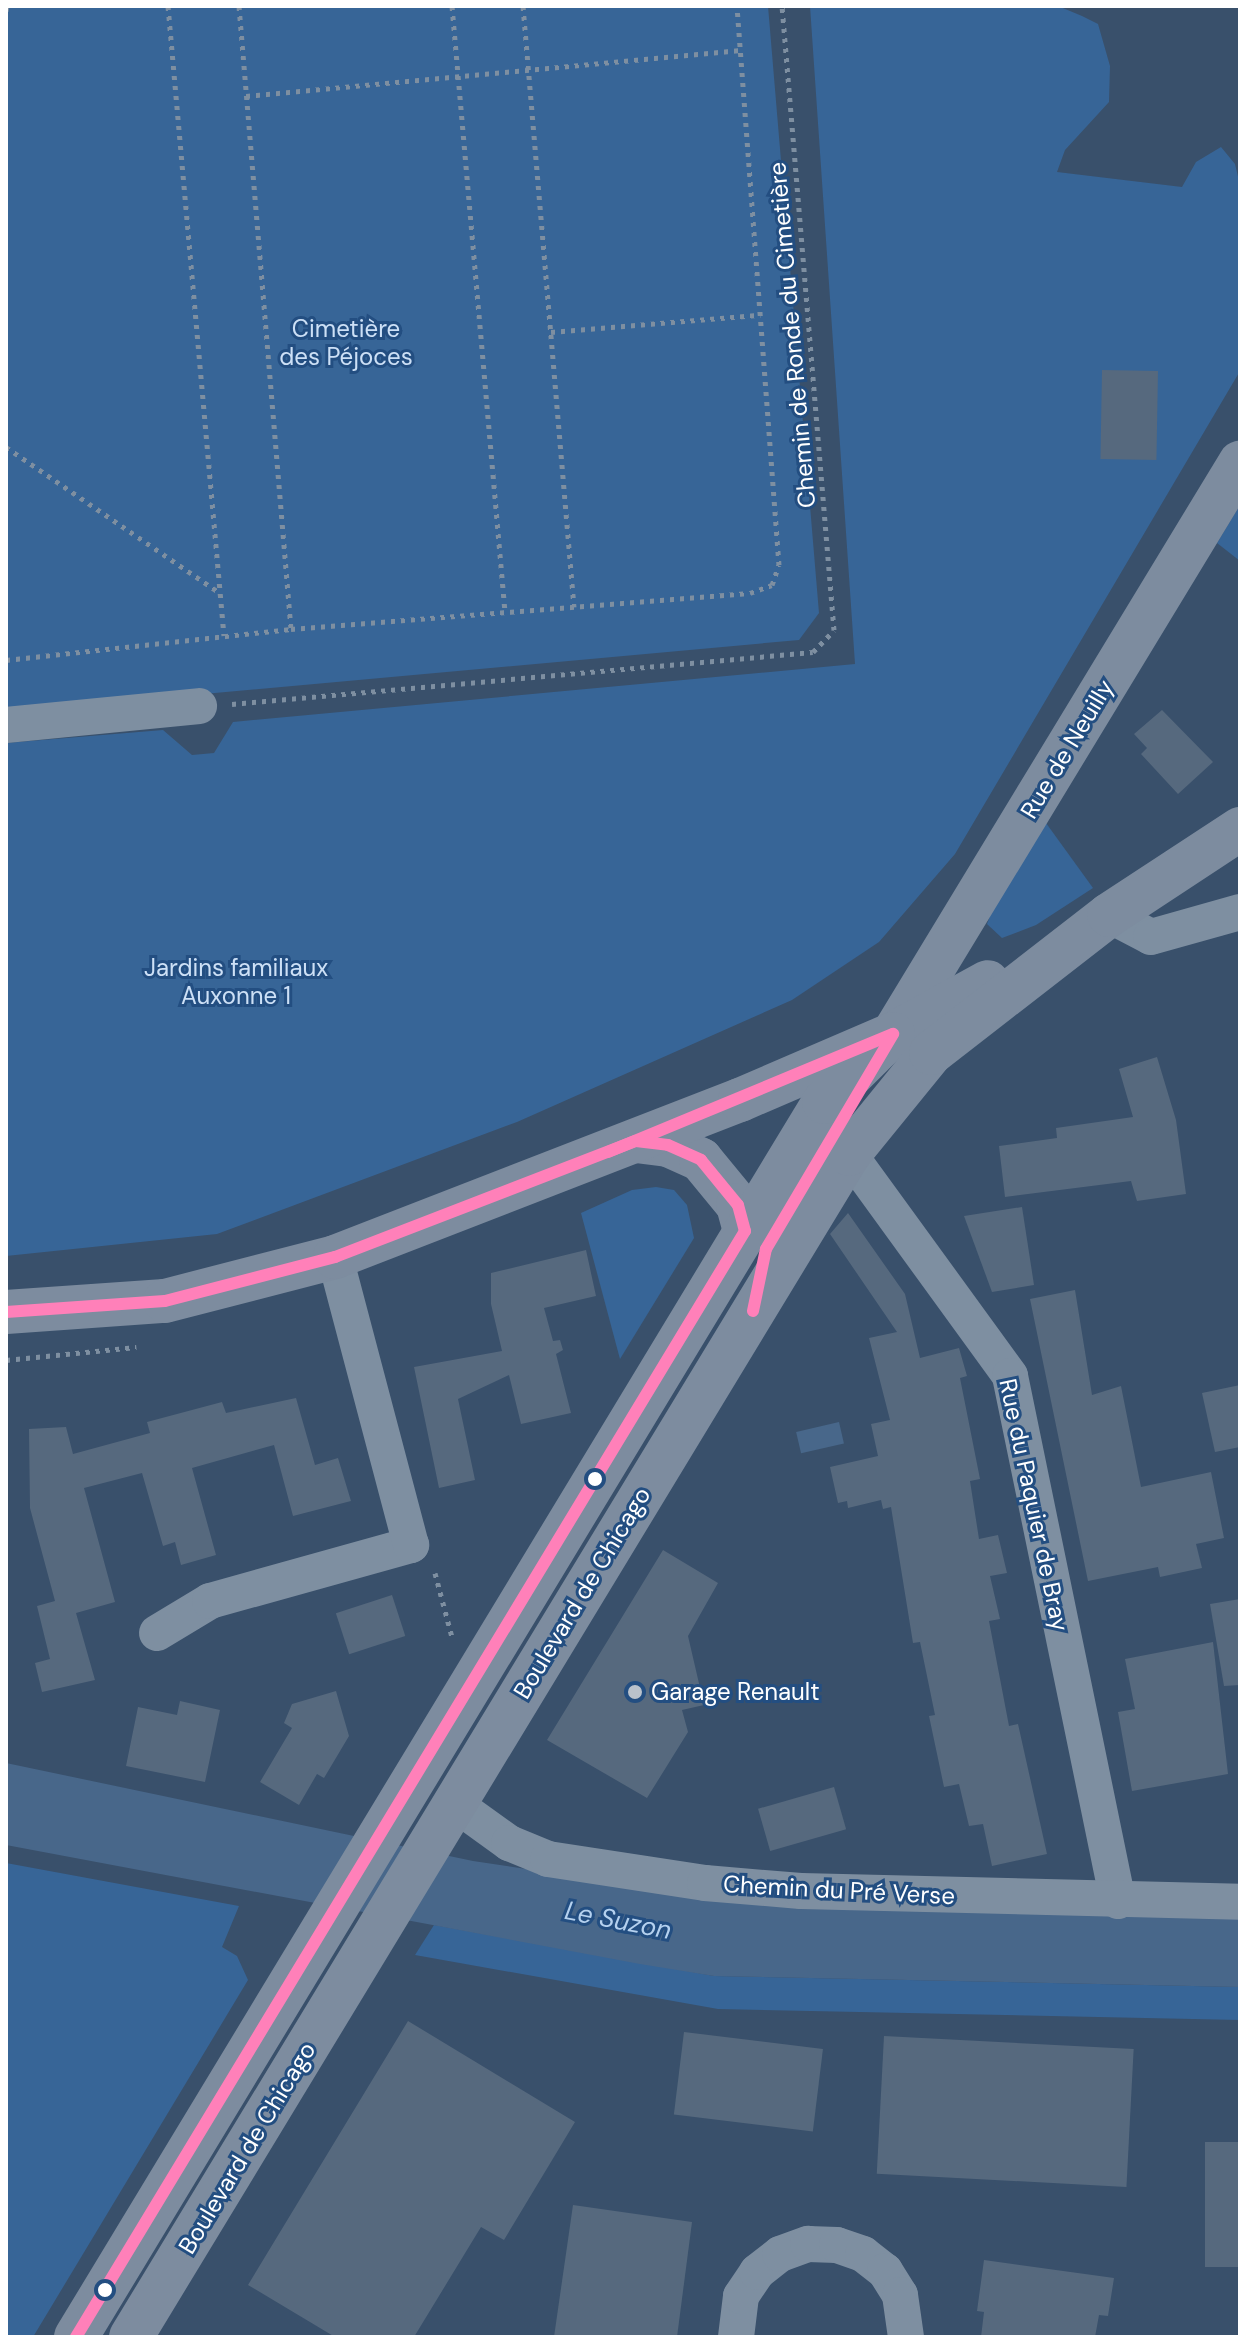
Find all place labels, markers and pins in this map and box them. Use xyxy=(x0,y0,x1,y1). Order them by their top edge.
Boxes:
unlabelled marker xyxy=(587,1471,603,1487)
place label: Garage Renault xyxy=(651,1678,820,1706)
marker: Garage Renault xyxy=(626,1683,644,1701)
unlabelled marker xyxy=(97,2282,113,2298)

